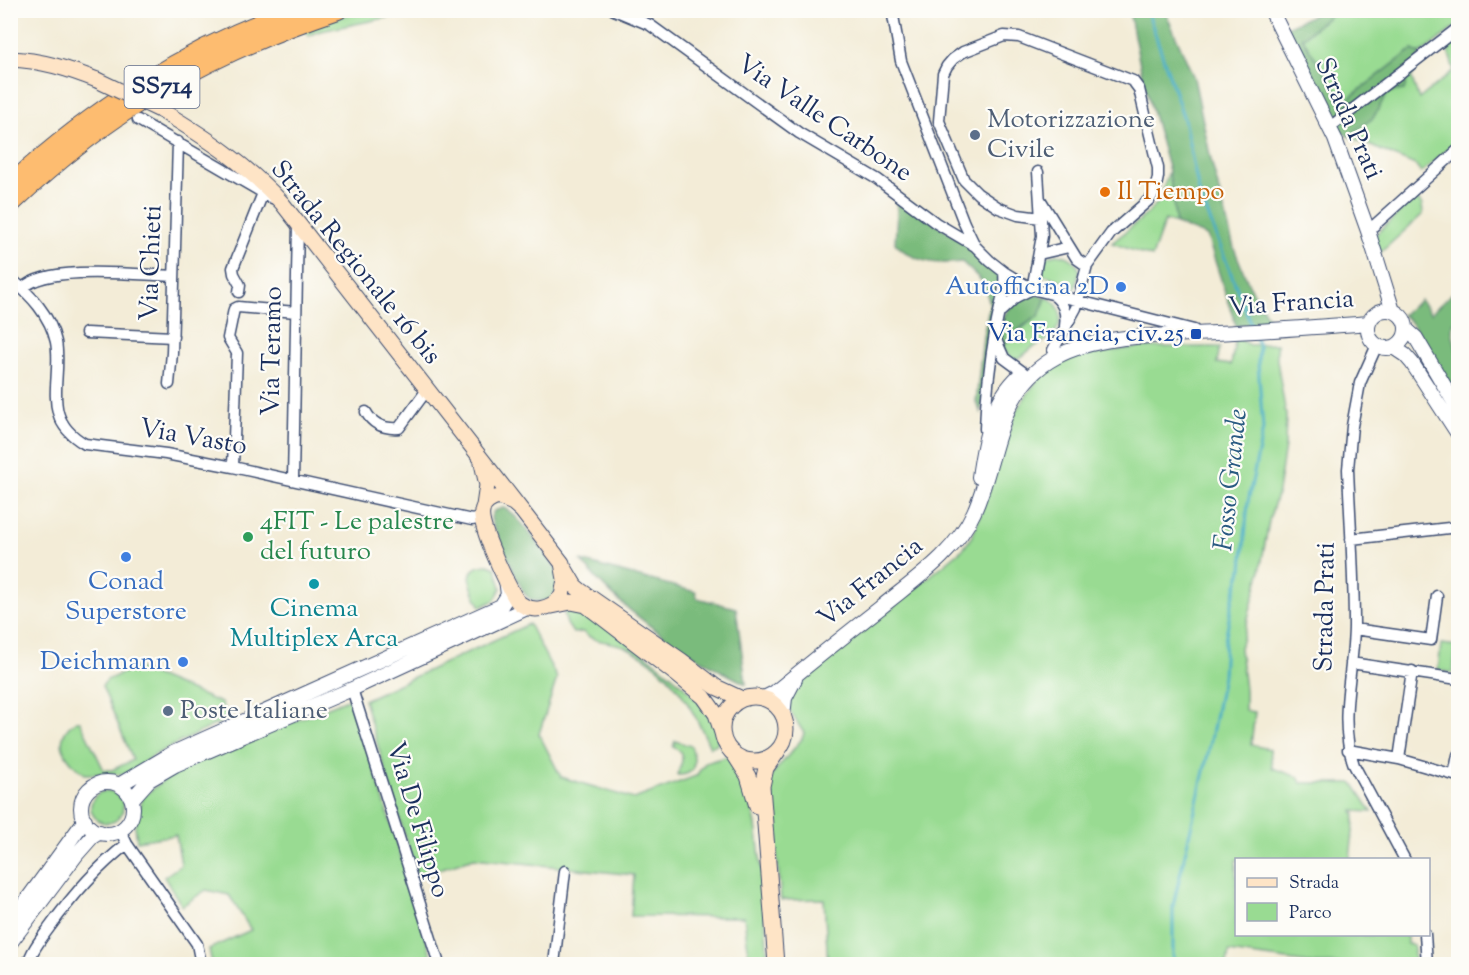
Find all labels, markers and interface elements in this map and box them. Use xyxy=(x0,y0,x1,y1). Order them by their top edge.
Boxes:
street label: Via Valle Carbone xyxy=(729,46,919,192)
street label: Strada Prati xyxy=(1305,52,1391,186)
road number: SS714 xyxy=(124,66,200,108)
place label: Motorizzazione Civile xyxy=(987,102,1155,169)
marker: Motorizzazione Civile xyxy=(968,128,982,142)
street label: Strada Regionale 16 bis xyxy=(261,153,449,373)
place label: Il Tiempo xyxy=(1117,174,1225,211)
marker: Il Tiempo xyxy=(1098,185,1112,199)
street label: Via Chieti xyxy=(131,204,173,322)
place label: Autofficina 2D xyxy=(945,269,1109,306)
marker: Autofficina 2D xyxy=(1114,280,1128,294)
street label: Via Francia xyxy=(1227,281,1355,327)
street label: Via Teramo xyxy=(253,286,293,416)
place label: Via Francia, civ.25 xyxy=(987,316,1184,353)
marker: Via Francia, civ.25 xyxy=(1189,327,1203,341)
water label: Fosso Grande xyxy=(1205,407,1259,553)
street label: Via Vasto xyxy=(136,410,250,466)
place label: 4FIT - Le palestre del futuro xyxy=(260,504,454,571)
street label: Via Francia xyxy=(810,529,932,637)
marker: 4FIT - Le palestre del futuro xyxy=(241,530,255,544)
street label: Strada Prati xyxy=(1306,542,1346,672)
marker: Conad Superstore xyxy=(119,550,133,564)
place label: Conad Superstore xyxy=(65,564,187,631)
marker: Cinema Multiplex Arca xyxy=(307,577,321,591)
place label: Cinema Multiplex Arca xyxy=(230,591,398,658)
place label: Deichmann xyxy=(40,644,171,681)
marker: Deichmann xyxy=(176,655,190,669)
place label: Poste Italiane xyxy=(180,693,328,730)
marker: Poste Italiane xyxy=(161,704,175,718)
street label: Via De Filippo xyxy=(376,737,458,903)
legend xyxy=(1235,858,1430,936)
text: Strada xyxy=(1289,871,1339,897)
text: Parco xyxy=(1289,901,1332,927)

